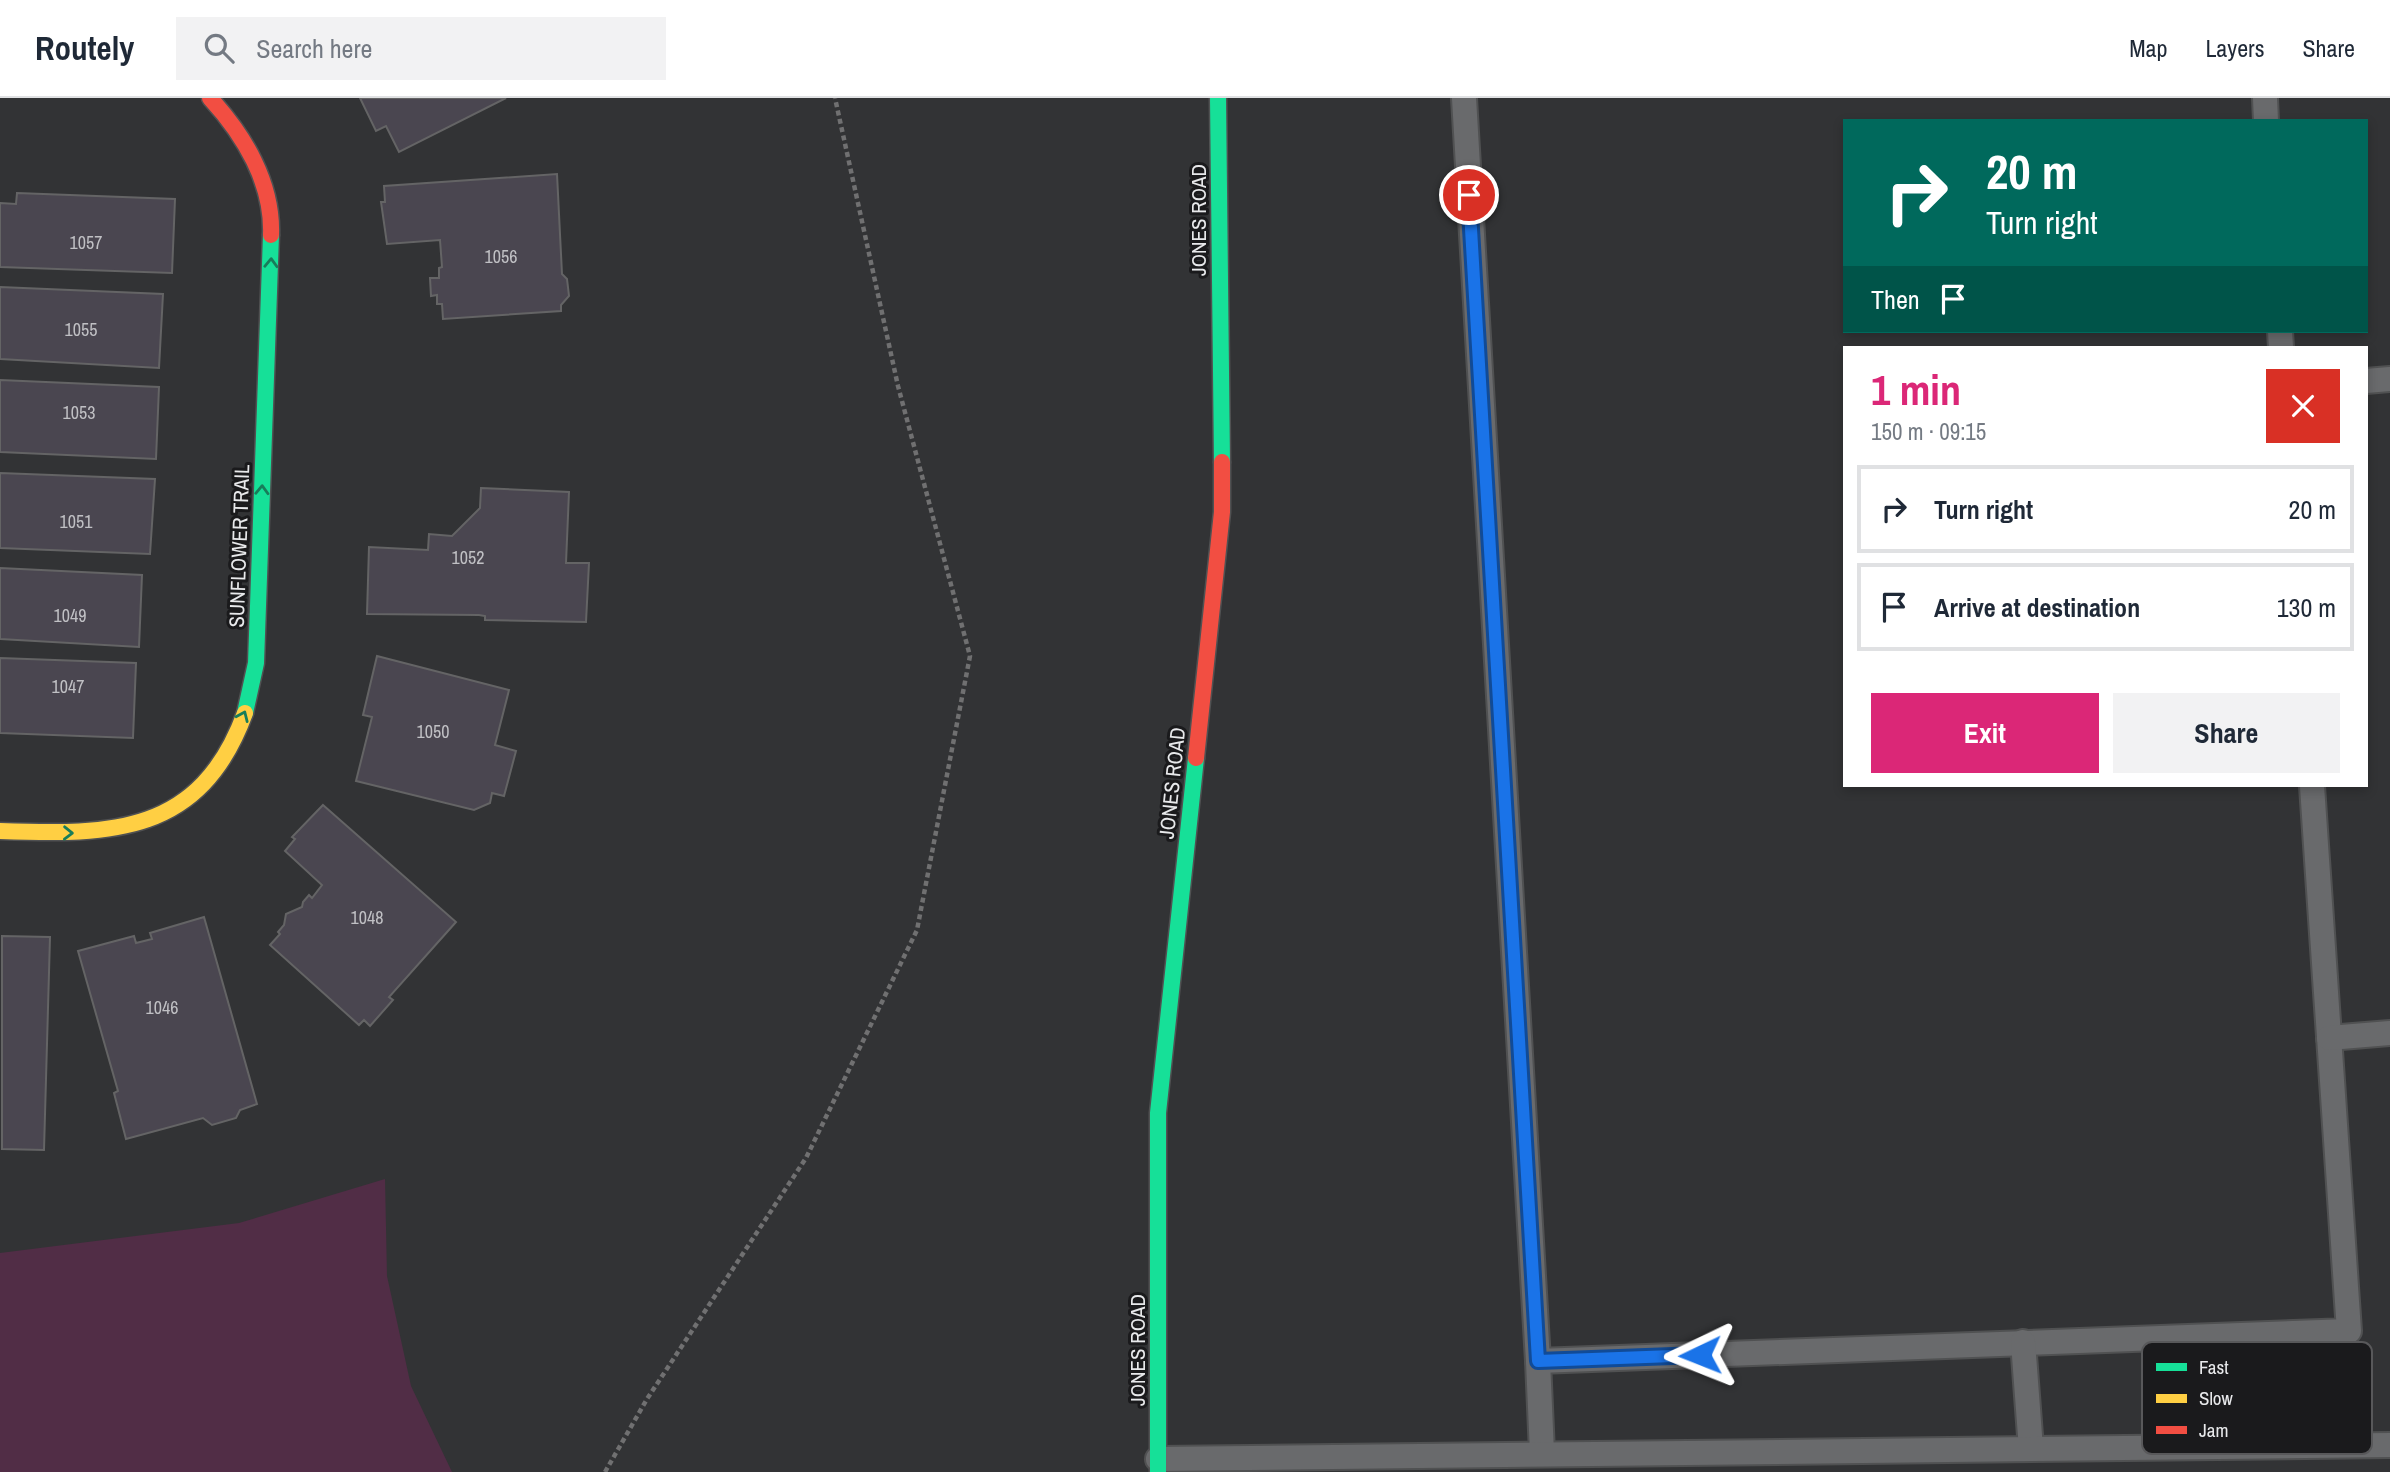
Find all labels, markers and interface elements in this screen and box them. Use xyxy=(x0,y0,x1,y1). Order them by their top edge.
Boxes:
search box xyxy=(176,17,666,80)
text: Routely xyxy=(35,26,134,70)
icon: search xyxy=(200,29,238,67)
text: Search here xyxy=(256,31,372,66)
text: Map xyxy=(2129,32,2167,64)
text: Layers xyxy=(2205,32,2264,64)
text: Share xyxy=(2302,32,2355,64)
text: 20 m xyxy=(1986,138,2078,204)
icon: right xyxy=(1871,147,1962,238)
street label: JONES ROAD xyxy=(1184,164,1213,276)
pin xyxy=(1439,165,1499,225)
icon: arrive xyxy=(1450,176,1488,214)
text: Turn right xyxy=(1986,201,2098,244)
house number: 1057 xyxy=(70,230,102,255)
house number: 1056 xyxy=(485,244,517,269)
one-way arrow xyxy=(263,257,278,268)
icon: arrive xyxy=(1934,280,1972,318)
text: Then xyxy=(1871,282,1920,317)
house number: 1055 xyxy=(65,317,97,342)
text: 1 min xyxy=(1871,362,1961,418)
button: close xyxy=(2266,369,2340,443)
house number: 1053 xyxy=(63,400,95,425)
text: 150 m · 09:15 xyxy=(1871,416,1986,447)
street label: SUNFLOWER TRAIL xyxy=(222,463,256,628)
one-way arrow xyxy=(255,484,270,495)
icon: right xyxy=(1875,490,1913,528)
text: Turn right xyxy=(1934,492,2033,527)
text: 20 m xyxy=(2289,492,2336,527)
house number: 1051 xyxy=(60,509,93,534)
house number: 1052 xyxy=(452,545,484,570)
icon: arrive xyxy=(1875,588,1913,626)
text: Arrive at destination xyxy=(1934,590,2140,625)
text: 130 m xyxy=(2277,590,2336,625)
house number: 1049 xyxy=(54,603,86,628)
house number: 1047 xyxy=(52,674,84,699)
button: Exit xyxy=(1871,693,2099,773)
button: Share xyxy=(2113,693,2340,773)
one-way arrow xyxy=(235,710,249,723)
house number: 1050 xyxy=(417,719,449,744)
street label: JONES ROAD xyxy=(1152,726,1192,840)
one-way arrow xyxy=(63,825,74,840)
house number: 1048 xyxy=(351,905,383,930)
house number: 1046 xyxy=(146,995,178,1020)
street label: JONES ROAD xyxy=(1123,1294,1152,1406)
position arrow xyxy=(1663,1318,1737,1392)
legend xyxy=(2142,1342,2372,1454)
text: Fast xyxy=(2199,1354,2229,1380)
text: Slow xyxy=(2199,1385,2234,1411)
text: Jam xyxy=(2199,1417,2228,1443)

